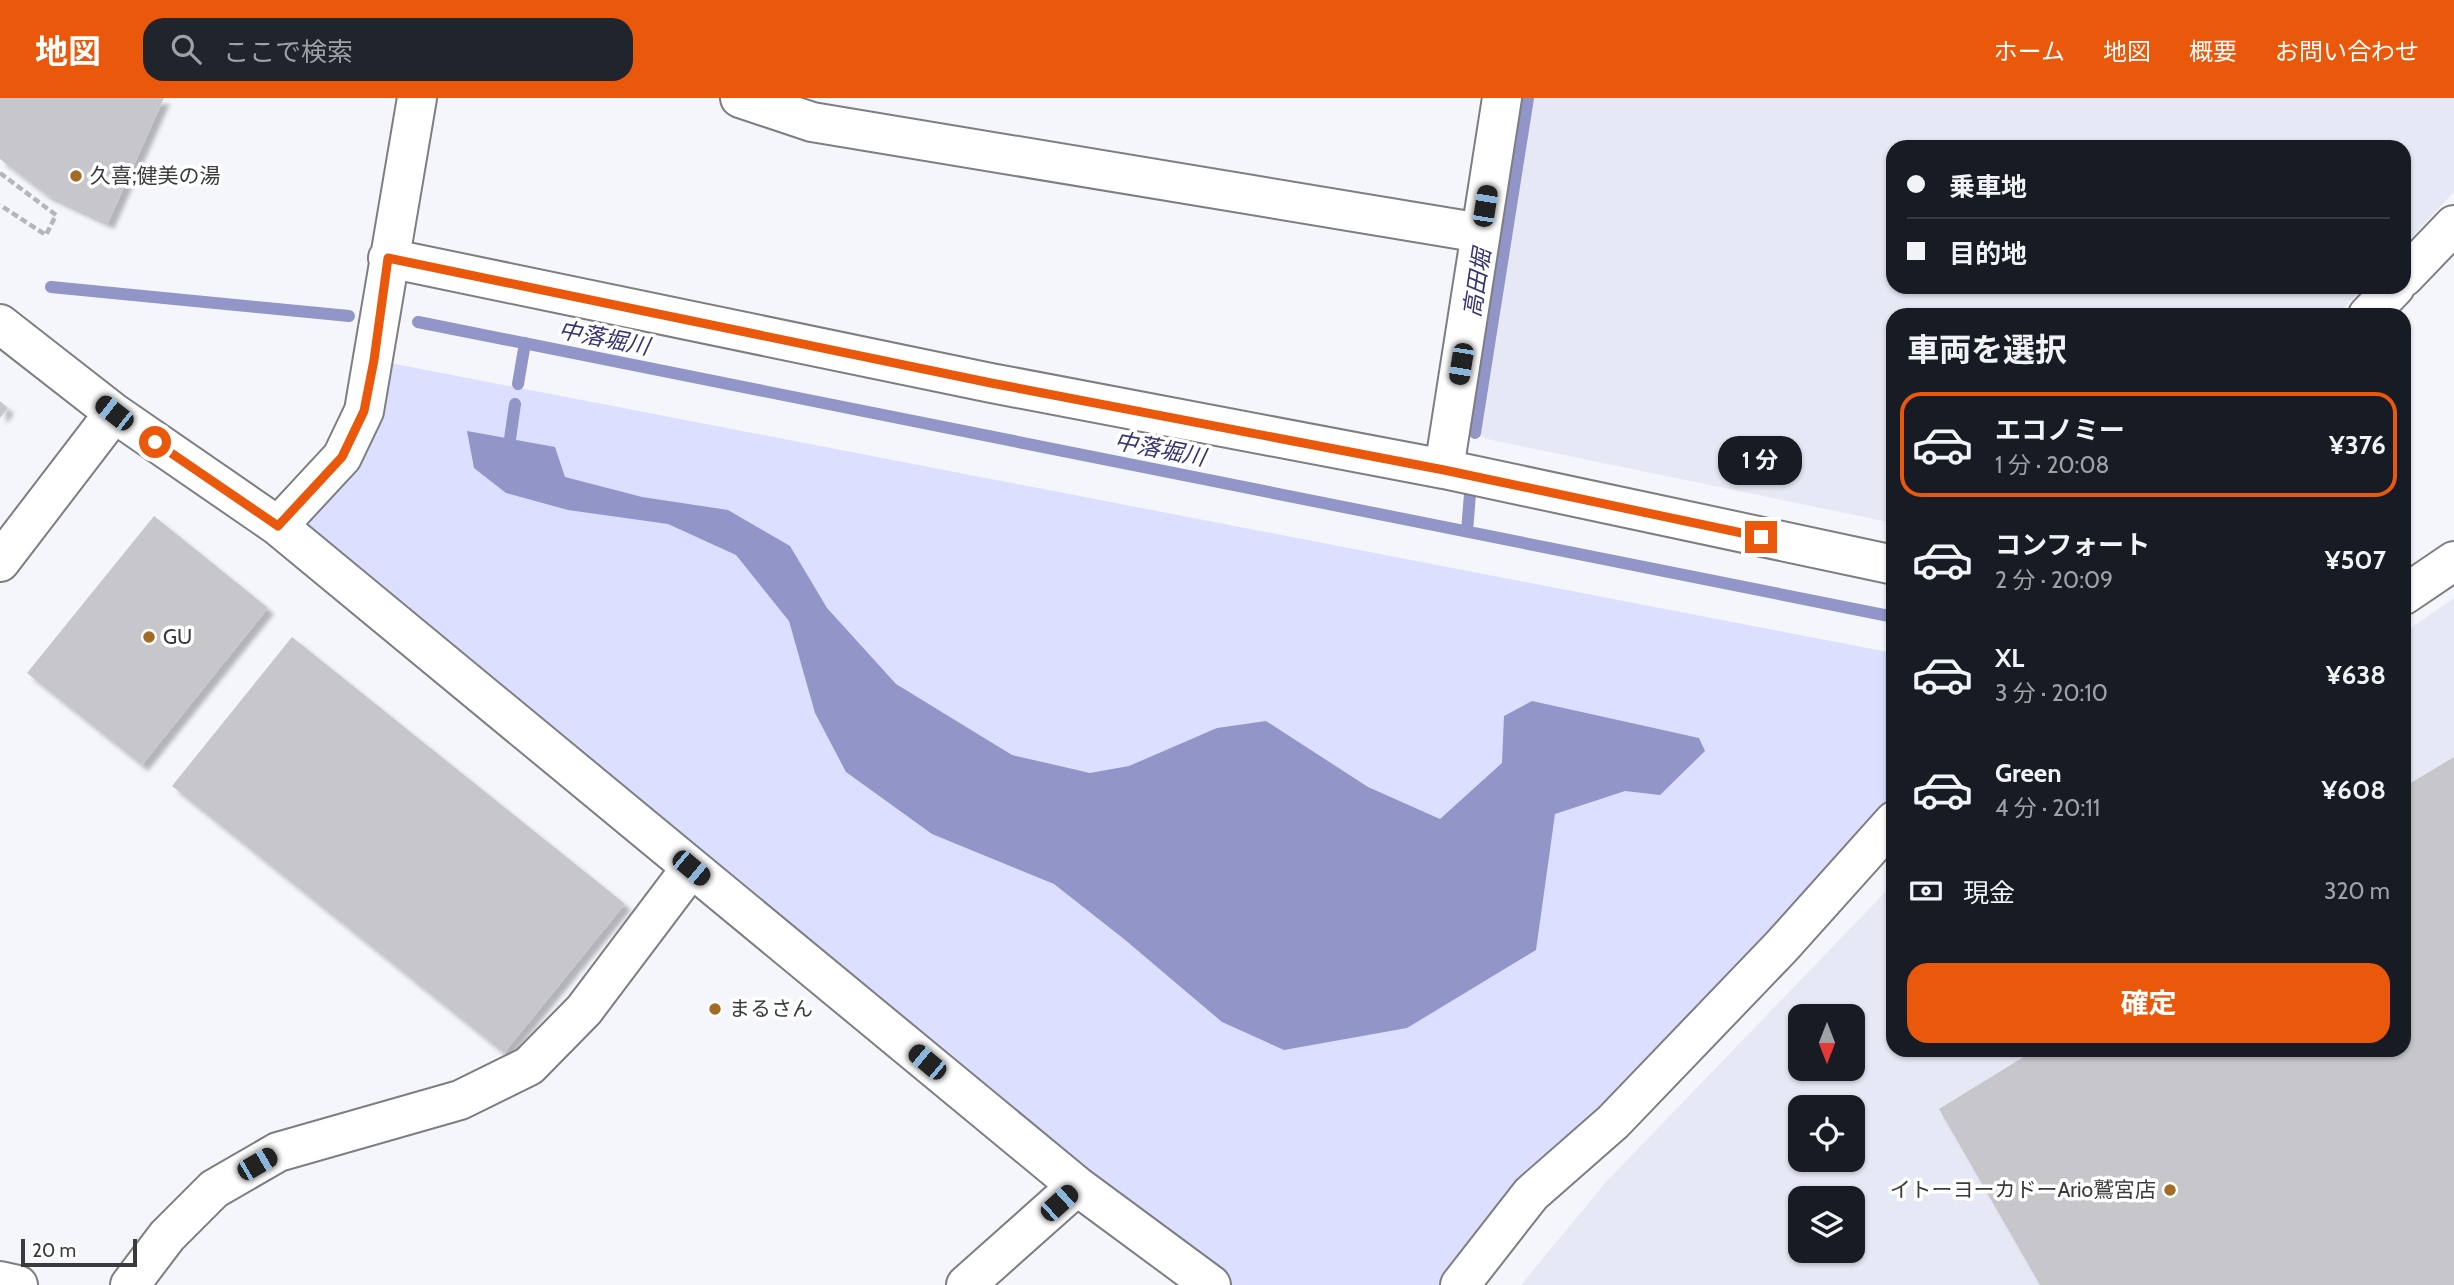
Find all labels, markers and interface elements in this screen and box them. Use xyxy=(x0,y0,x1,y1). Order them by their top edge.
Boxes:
search box xyxy=(143,18,633,81)
icon: search xyxy=(167,30,205,68)
text: 地図 xyxy=(35,31,101,71)
text: ここで検索 xyxy=(223,36,353,68)
text: ホーム xyxy=(1994,37,2065,66)
text: 地図 xyxy=(2103,37,2151,66)
text: 概要 xyxy=(2189,37,2237,66)
text: お問い合わせ xyxy=(2275,37,2419,66)
place label: 久喜;健美の湯 xyxy=(90,163,221,188)
marker: 久喜;健美の湯 xyxy=(68,168,84,184)
text: 乗車地 xyxy=(1949,171,2027,203)
car xyxy=(1472,184,1499,228)
text: 目的地 xyxy=(1949,238,2027,270)
water label: 高田堀 xyxy=(1458,244,1497,319)
water label: 中落堀川 xyxy=(556,315,655,361)
text: 車両を選択 xyxy=(1907,330,2067,369)
car xyxy=(1448,342,1475,386)
car xyxy=(91,392,138,434)
icon: car xyxy=(1911,413,1974,476)
text: エコノミー xyxy=(1995,414,2125,446)
route start xyxy=(139,426,171,458)
water label: 中落堀川 xyxy=(1112,426,1211,472)
text: ¥376 xyxy=(2329,429,2386,461)
callout: 1 分 xyxy=(1719,436,1803,484)
text: 1 分 xyxy=(1742,446,1778,474)
text: 1 分 · 20:08 xyxy=(1995,451,2109,479)
route end xyxy=(1745,521,1777,553)
icon: car xyxy=(1911,528,1974,591)
text: コンフォート xyxy=(1995,529,2150,561)
text: ¥507 xyxy=(2325,544,2386,576)
text: 2 分 · 20:09 xyxy=(1995,566,2113,594)
place label: GU xyxy=(163,624,192,649)
marker: GU xyxy=(141,629,157,645)
text: XL xyxy=(1995,642,2024,674)
icon: car xyxy=(1911,643,1974,706)
text: ¥638 xyxy=(2326,659,2386,691)
text: 3 分 · 20:10 xyxy=(1995,679,2108,707)
text: Green xyxy=(1995,757,2062,789)
icon: car xyxy=(1911,758,1974,821)
text: ¥608 xyxy=(2322,774,2386,806)
text: 4 分 · 20:11 xyxy=(1995,794,2100,822)
car xyxy=(669,846,714,890)
icon: cash xyxy=(1907,872,1945,910)
text: 現金 xyxy=(1963,877,2015,909)
text: 320 m xyxy=(2324,877,2390,905)
button: 確定 xyxy=(1907,963,2390,1043)
place label: まるさん xyxy=(729,996,813,1021)
marker: まるさん xyxy=(707,1001,723,1017)
north arrow xyxy=(1788,1004,1866,1082)
map controls xyxy=(1788,1004,1865,1263)
car xyxy=(905,1040,950,1084)
button: locate xyxy=(1788,1095,1865,1172)
car xyxy=(234,1144,281,1184)
place label: イトーヨーカドーArio鷲宮店 xyxy=(1889,1177,2156,1202)
car xyxy=(1037,1181,1082,1225)
marker: イトーヨーカドーArio鷲宮店 xyxy=(2162,1182,2178,1198)
button: layers xyxy=(1788,1186,1865,1263)
scale bar xyxy=(21,1236,136,1268)
text: 20 m xyxy=(32,1239,76,1262)

